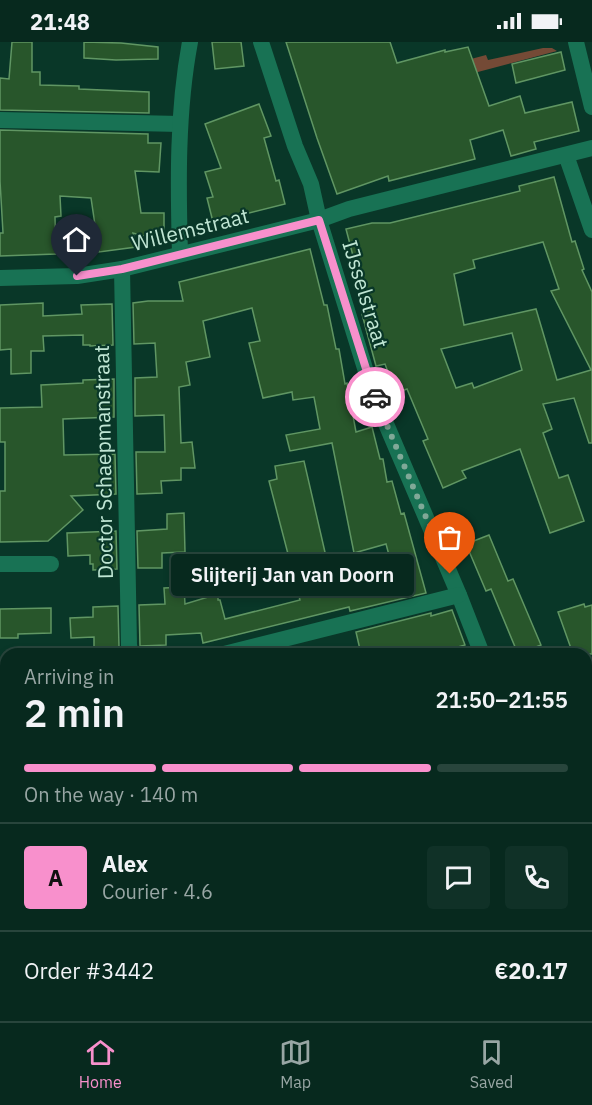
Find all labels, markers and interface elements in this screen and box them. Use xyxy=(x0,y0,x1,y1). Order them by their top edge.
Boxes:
text: 21:48 xyxy=(30,7,90,36)
street label: Willemstraat xyxy=(128,201,252,257)
pin xyxy=(51,214,102,276)
icon: home xyxy=(60,223,93,256)
street label: IJsselstraat xyxy=(336,237,396,351)
street label: Doctor Schaepmanstraat xyxy=(87,345,119,579)
courier xyxy=(345,367,405,427)
icon: car xyxy=(359,381,392,414)
pin xyxy=(424,512,475,574)
icon: bag xyxy=(433,521,466,554)
callout: Slijterij Jan van Doorn xyxy=(171,553,414,595)
text: Slijterij Jan van Doorn xyxy=(191,561,394,588)
text: Arriving in xyxy=(24,663,114,690)
text: 21:50–21:55 xyxy=(435,685,568,714)
text: 2 min xyxy=(24,687,125,738)
text: On the way · 140 m xyxy=(24,781,198,808)
button: chat xyxy=(427,846,490,909)
button: phone xyxy=(505,846,568,909)
text: Alex xyxy=(102,849,148,878)
text: A xyxy=(48,863,63,892)
text: Courier · 4.6 xyxy=(102,878,213,905)
text: Order #3442 xyxy=(24,956,154,985)
text: €20.17 xyxy=(495,956,568,985)
tab: Home xyxy=(79,1036,122,1092)
tab: Map xyxy=(279,1036,312,1092)
tab: Saved xyxy=(470,1036,513,1092)

